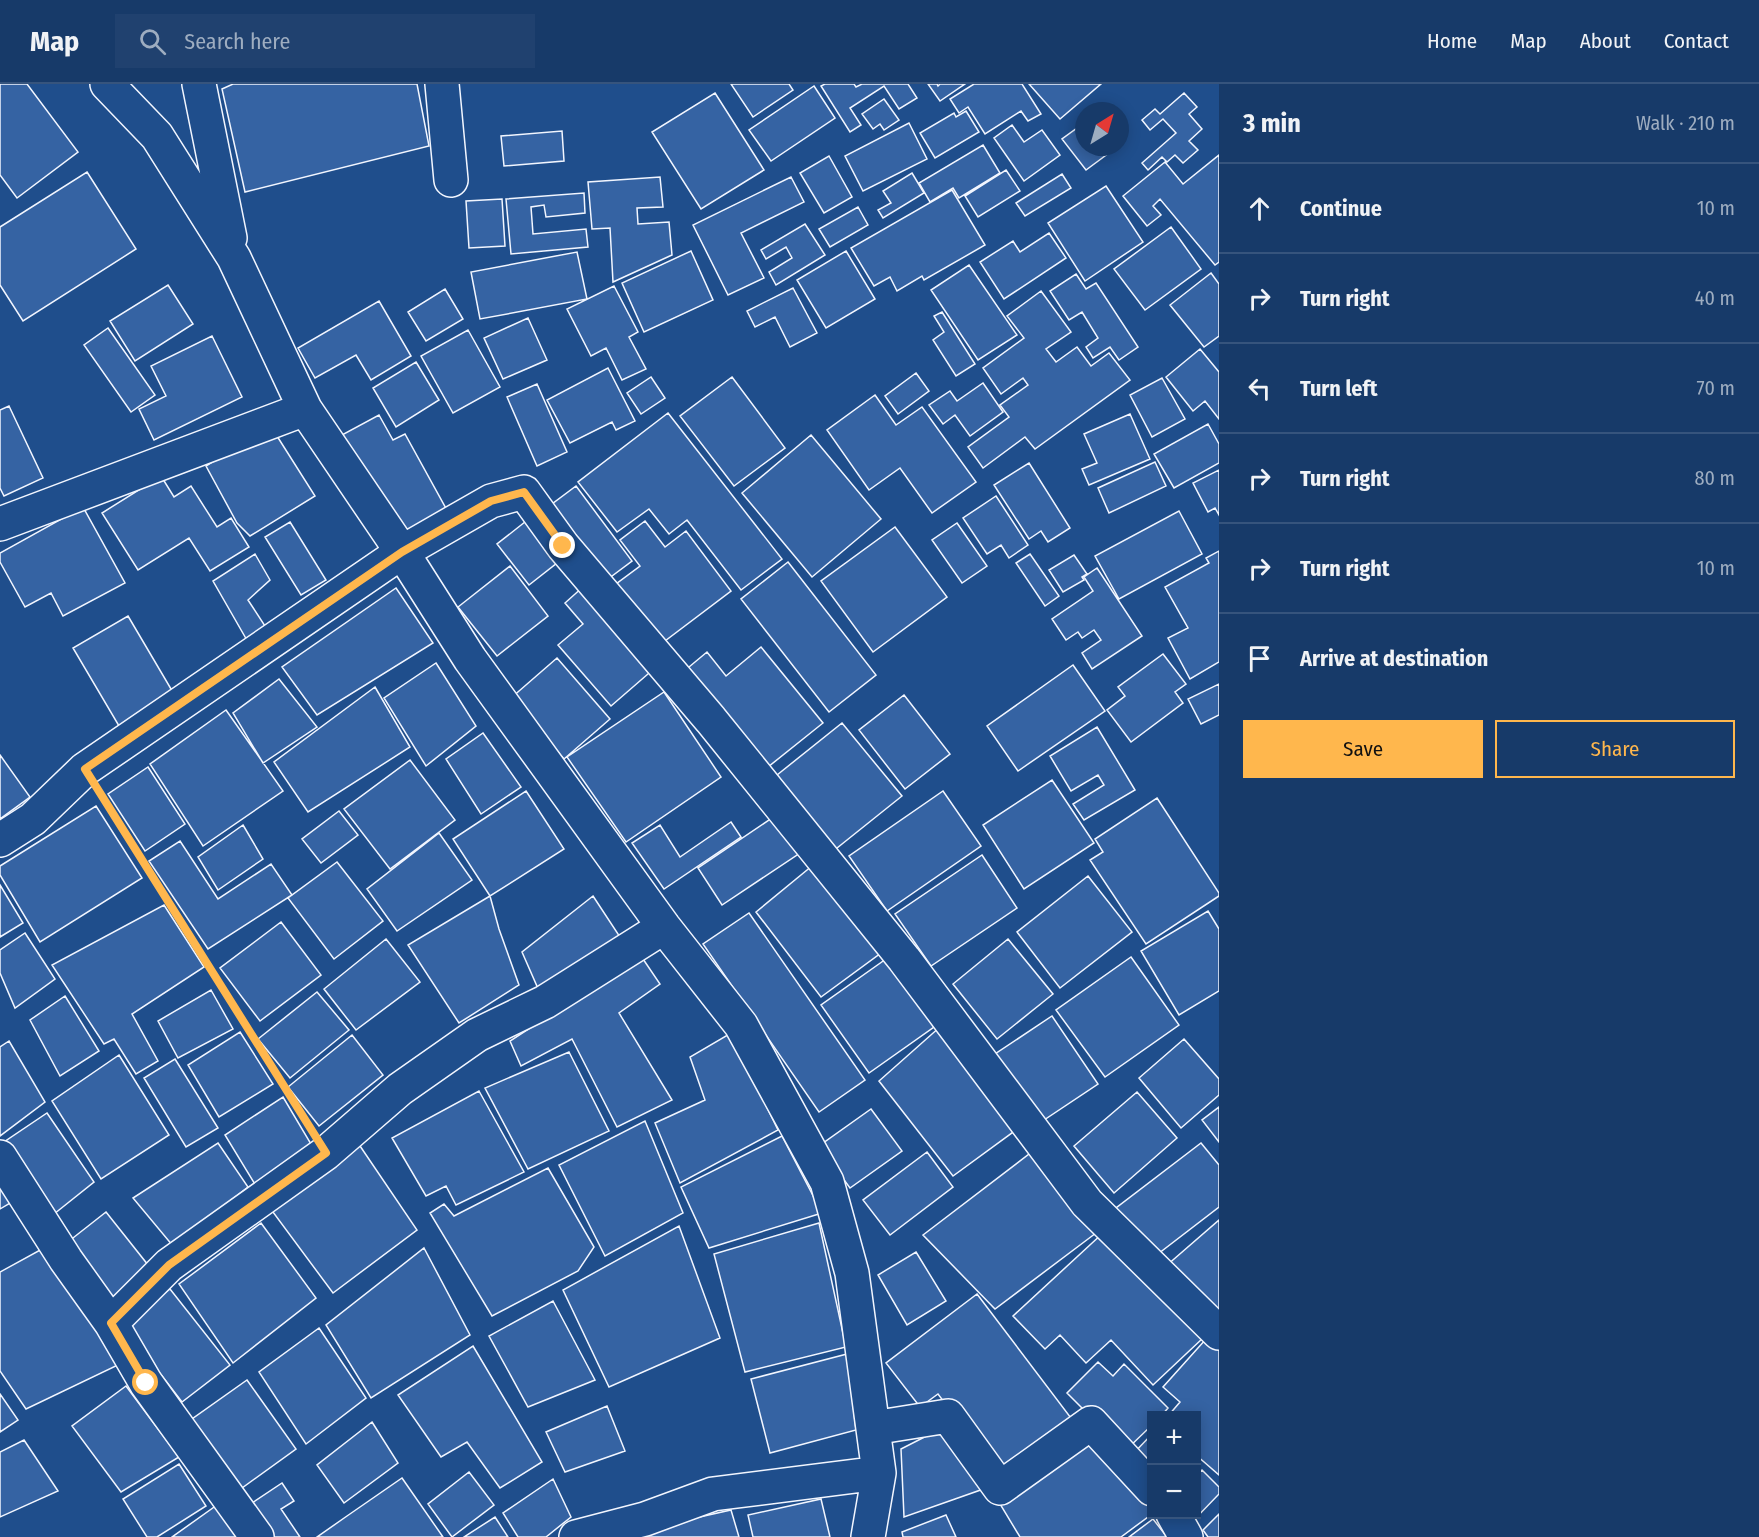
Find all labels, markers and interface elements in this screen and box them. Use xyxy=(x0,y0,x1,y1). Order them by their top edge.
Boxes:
search box xyxy=(115,14,535,68)
text: Map xyxy=(30,25,79,58)
icon: search xyxy=(136,25,169,58)
text: Search here xyxy=(184,28,290,55)
text: Home xyxy=(1427,28,1477,54)
text: Map xyxy=(1510,28,1547,54)
text: About xyxy=(1580,28,1631,54)
text: Contact xyxy=(1664,28,1729,54)
north arrow xyxy=(1075,102,1129,156)
text: 3 min xyxy=(1243,108,1301,139)
text: Walk · 210 m xyxy=(1636,111,1735,135)
icon: ahead xyxy=(1243,192,1276,225)
text: Continue xyxy=(1300,195,1382,222)
text: 10 m xyxy=(1697,196,1735,220)
icon: right xyxy=(1243,282,1276,315)
text: Turn right xyxy=(1300,285,1389,312)
text: 40 m xyxy=(1695,286,1735,310)
icon: left xyxy=(1243,372,1276,405)
text: Turn left xyxy=(1300,375,1378,402)
text: 70 m xyxy=(1697,376,1735,400)
icon: right xyxy=(1243,462,1276,495)
text: Turn right xyxy=(1300,465,1389,492)
text: 80 m xyxy=(1695,466,1735,490)
route end xyxy=(549,532,575,558)
icon: right xyxy=(1243,552,1276,585)
text: Turn right xyxy=(1300,555,1389,582)
text: 10 m xyxy=(1697,556,1735,580)
icon: arrive xyxy=(1243,642,1276,675)
text: Arrive at destination xyxy=(1300,645,1488,672)
button: Save xyxy=(1243,720,1483,778)
button: Share xyxy=(1495,720,1735,778)
route start xyxy=(132,1369,158,1395)
map controls xyxy=(1147,1411,1201,1519)
button: + xyxy=(1147,1411,1201,1465)
button: − xyxy=(1147,1465,1201,1519)

